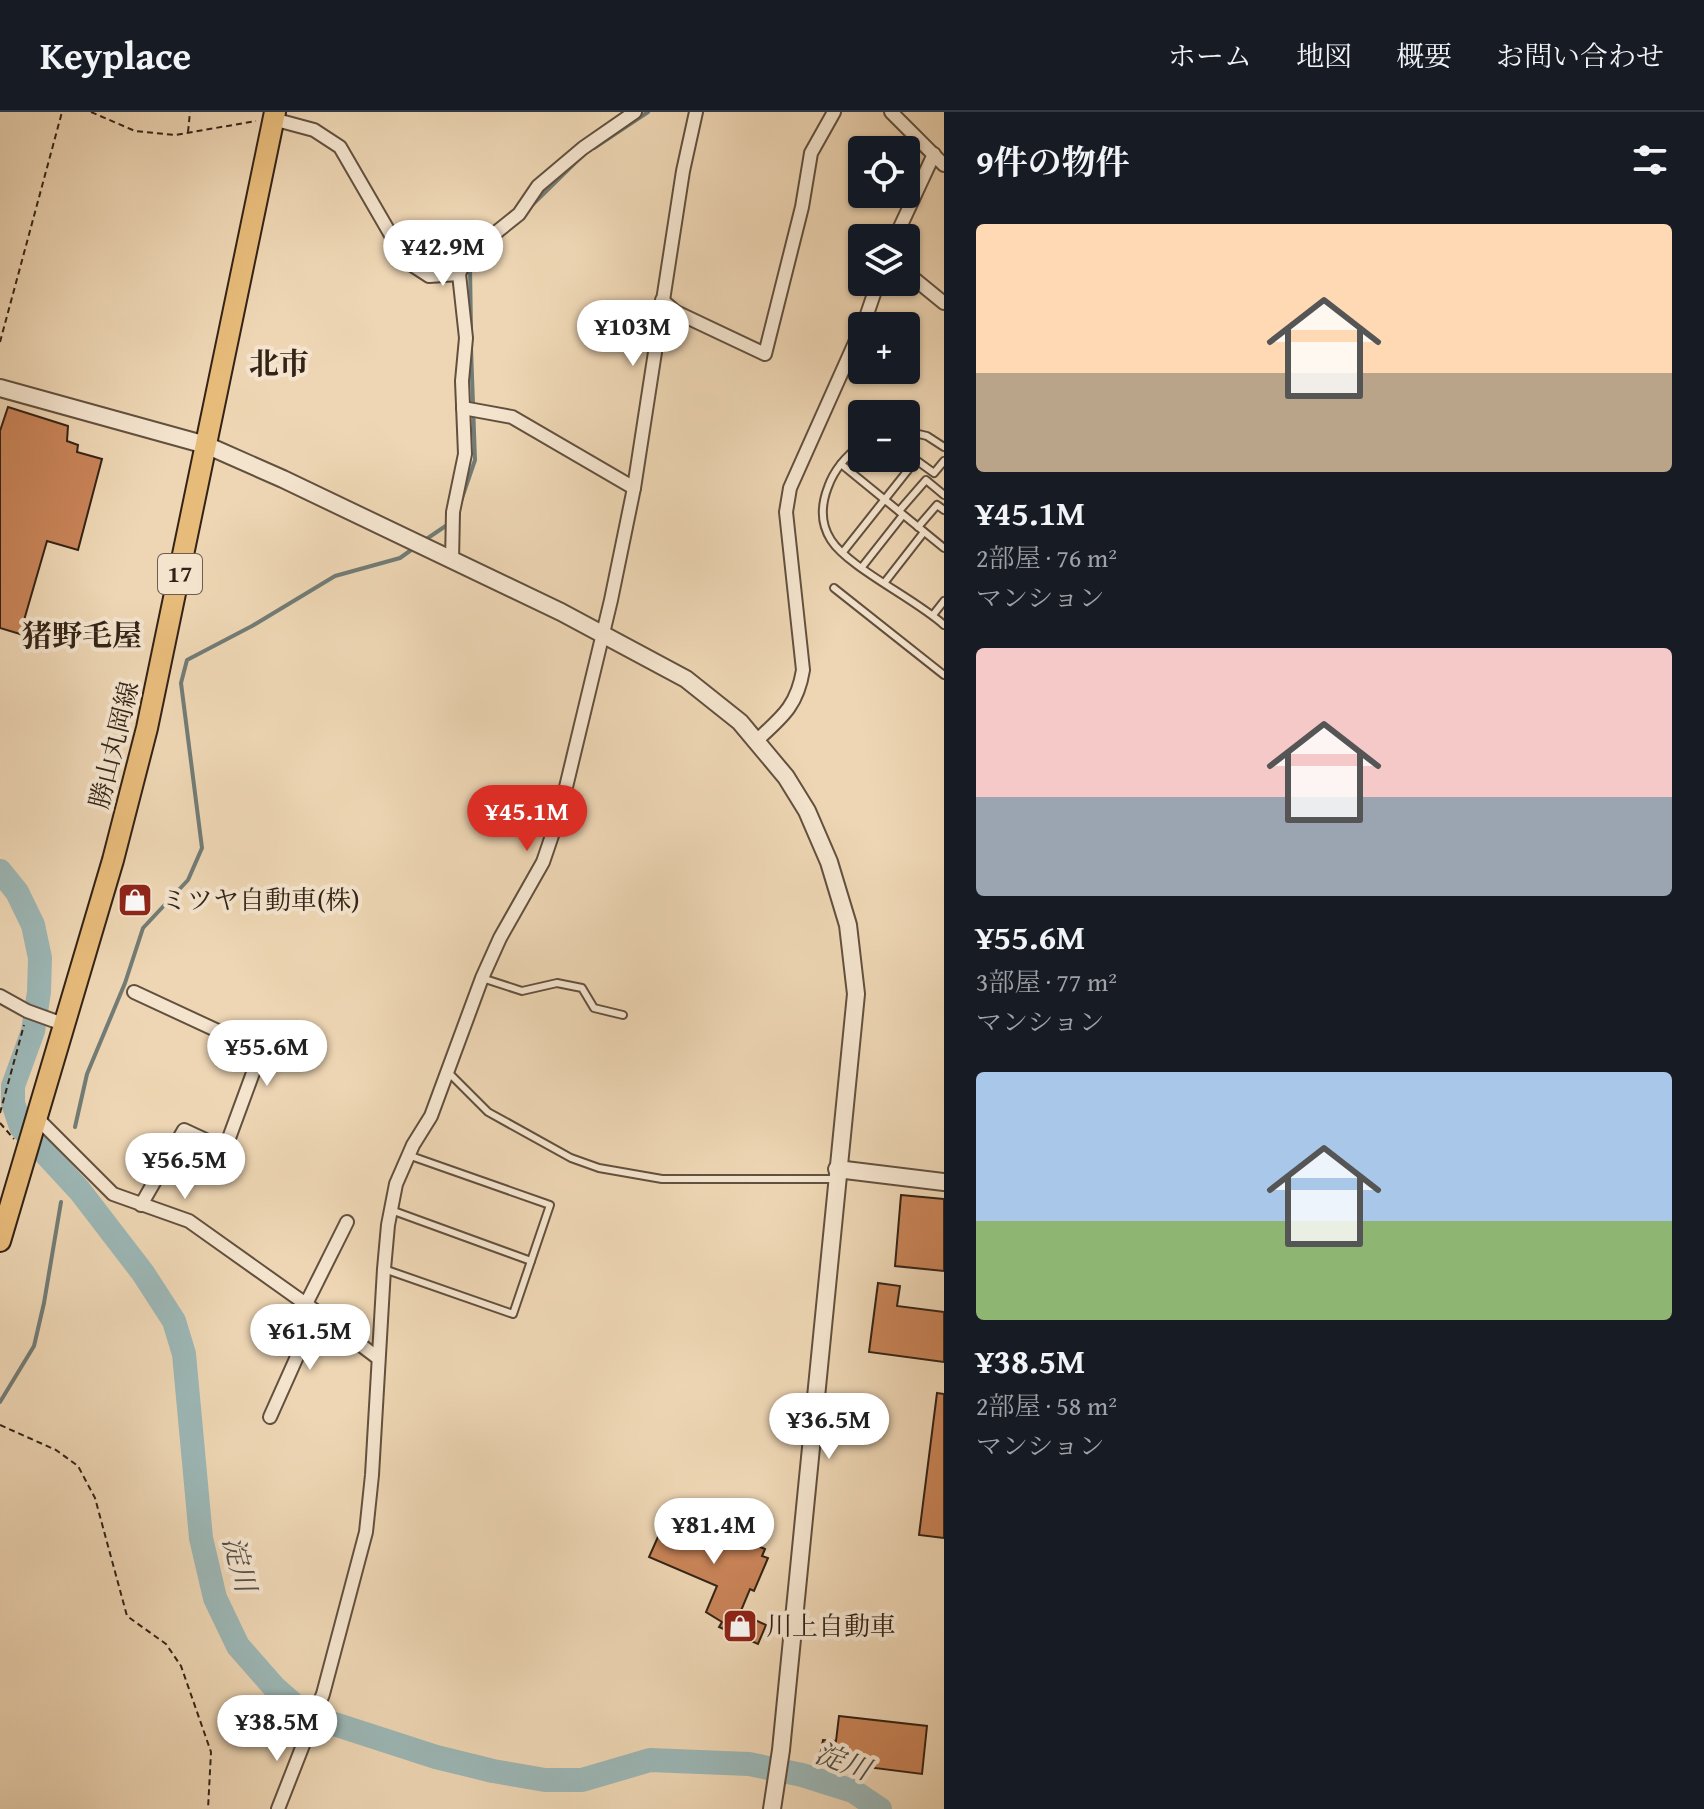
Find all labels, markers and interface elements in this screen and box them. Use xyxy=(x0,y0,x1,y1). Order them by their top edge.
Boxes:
text: Keyplace xyxy=(40,27,191,83)
text: ホーム xyxy=(1168,35,1252,76)
text: 地図 xyxy=(1296,35,1352,76)
text: 概要 xyxy=(1396,35,1452,76)
text: お問い合わせ xyxy=(1496,35,1664,76)
map controls xyxy=(848,136,920,472)
button: locate xyxy=(848,136,920,208)
text: 9件の物件 xyxy=(976,137,1130,186)
icon: filters xyxy=(1628,138,1672,182)
pin: ¥42.9M xyxy=(378,220,508,288)
button: layers xyxy=(848,224,920,296)
text: ¥42.9M xyxy=(401,226,485,265)
icon: home xyxy=(1252,276,1396,420)
pin: ¥103M xyxy=(577,300,689,368)
text: ¥103M xyxy=(595,306,671,345)
button: + xyxy=(848,312,920,384)
district label: 北市 xyxy=(249,341,309,385)
button: − xyxy=(848,400,920,472)
text: ¥45.1M xyxy=(976,488,1085,537)
text: 2部屋 · 76 m² xyxy=(976,538,1117,577)
road number: 17 xyxy=(158,554,202,594)
text: マンション xyxy=(976,578,1105,617)
district label: 猪野毛屋 xyxy=(22,613,142,657)
street label: 勝山丸岡線 xyxy=(79,677,148,813)
icon: home xyxy=(1252,700,1396,844)
pin: ¥45.1M xyxy=(462,785,592,853)
text: ¥45.1M xyxy=(485,791,569,830)
place label: ミツヤ自動車(株) xyxy=(161,880,360,919)
shop icon: ミツヤ自動車(株) xyxy=(116,881,154,919)
text: ¥55.6M xyxy=(976,912,1085,961)
text: 3部屋 · 77 m² xyxy=(976,962,1117,1001)
text: マンション xyxy=(976,1002,1105,1041)
pin: ¥55.6M xyxy=(202,1020,332,1088)
text: ¥55.6M xyxy=(225,1026,309,1065)
icon: home xyxy=(1252,1124,1396,1268)
pin: ¥56.5M xyxy=(120,1133,250,1201)
text: ¥56.5M xyxy=(143,1139,227,1178)
pin: ¥61.5M xyxy=(245,1304,375,1372)
text: ¥61.5M xyxy=(268,1310,352,1349)
text: ¥38.5M xyxy=(976,1336,1085,1385)
text: 2部屋 · 58 m² xyxy=(976,1386,1117,1425)
pin: ¥36.5M xyxy=(764,1393,894,1461)
text: ¥36.5M xyxy=(787,1399,871,1438)
text: マンション xyxy=(976,1426,1105,1465)
pin: ¥81.4M xyxy=(649,1498,779,1566)
text: ¥81.4M xyxy=(672,1504,756,1543)
water label: 淀川 xyxy=(213,1532,268,1599)
place label: 川上自動車 xyxy=(766,1606,896,1645)
shop icon: 川上自動車 xyxy=(721,1607,759,1645)
pin: ¥38.5M xyxy=(212,1695,342,1763)
text: ¥38.5M xyxy=(235,1701,319,1740)
water label: 淀川 xyxy=(810,1732,879,1790)

